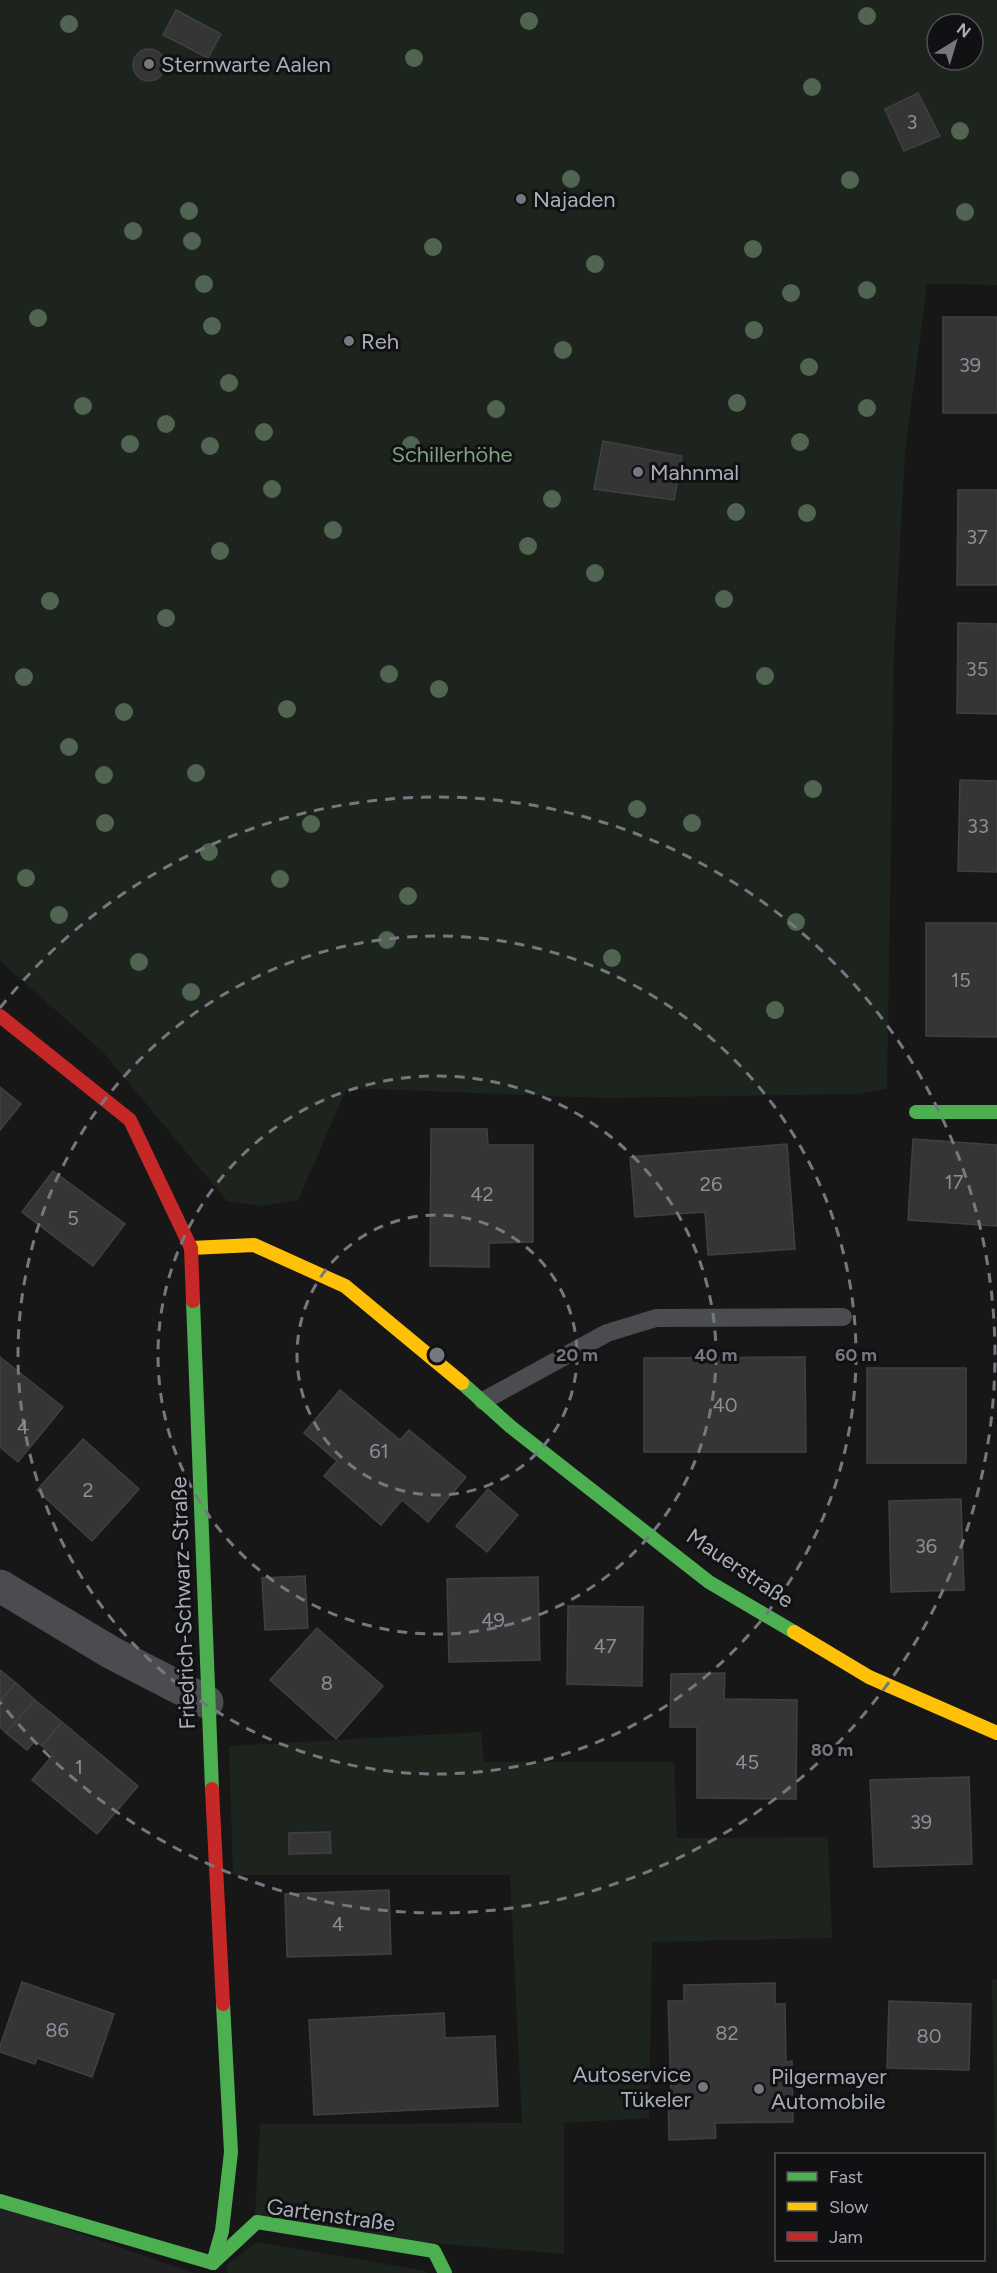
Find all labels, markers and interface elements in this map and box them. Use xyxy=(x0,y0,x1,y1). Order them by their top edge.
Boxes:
north arrow xyxy=(925,12,985,72)
text: N xyxy=(953,19,974,42)
place label: Sternwarte Aalen xyxy=(161,51,331,78)
marker: Sternwarte Aalen xyxy=(142,57,156,71)
house number: 3 xyxy=(907,110,917,134)
place label: Najaden xyxy=(533,186,616,213)
marker: Najaden xyxy=(514,192,528,206)
place label: Reh xyxy=(361,328,399,355)
marker: Reh xyxy=(342,334,356,348)
house number: 39 xyxy=(959,353,981,377)
park label: Schillerhöhe xyxy=(391,441,513,468)
place label: Mahnmal xyxy=(650,459,739,486)
marker: Mahnmal xyxy=(631,465,645,479)
house number: 37 xyxy=(966,525,988,549)
house number: 35 xyxy=(966,657,988,681)
house number: 33 xyxy=(967,814,989,838)
house number: 15 xyxy=(951,968,971,992)
house number: 17 xyxy=(945,1170,964,1194)
house number: 26 xyxy=(700,1172,722,1196)
house number: 42 xyxy=(470,1182,494,1206)
house number: 5 xyxy=(67,1206,79,1230)
text: 20 m xyxy=(556,1344,598,1366)
text: 40 m xyxy=(694,1344,738,1366)
text: 60 m xyxy=(835,1344,877,1366)
centre of rings xyxy=(427,1345,447,1365)
house number: 40 xyxy=(712,1393,738,1417)
house number: 4 xyxy=(17,1415,29,1439)
house number: 61 xyxy=(369,1439,389,1463)
street label: Friedrich-Schwarz-Straße xyxy=(165,1476,201,1730)
house number: 2 xyxy=(82,1478,94,1502)
street label: Mauerstraße xyxy=(681,1522,799,1614)
house number: 36 xyxy=(915,1534,937,1558)
house number: 49 xyxy=(481,1608,505,1632)
house number: 47 xyxy=(593,1634,617,1658)
house number: 8 xyxy=(321,1671,333,1695)
text: 80 m xyxy=(811,1739,853,1761)
house number: 45 xyxy=(735,1750,759,1774)
house number: 1 xyxy=(75,1755,83,1779)
house number: 39 xyxy=(910,1810,932,1834)
house number: 4 xyxy=(332,1912,344,1936)
house number: 86 xyxy=(45,2018,69,2042)
house number: 82 xyxy=(715,2021,739,2045)
house number: 80 xyxy=(916,2024,942,2048)
place label: Autoservice Tükeler xyxy=(573,2061,692,2113)
place label: Pilgermayer Automobile xyxy=(771,2063,887,2115)
marker: Autoservice Tükeler xyxy=(696,2080,710,2094)
marker: Pilgermayer Automobile xyxy=(752,2082,766,2096)
legend xyxy=(775,2153,985,2261)
text: Fast xyxy=(829,2166,863,2188)
street label: Gartenstraße xyxy=(265,2193,397,2237)
text: Slow xyxy=(829,2196,868,2218)
text: Jam xyxy=(829,2226,863,2248)

